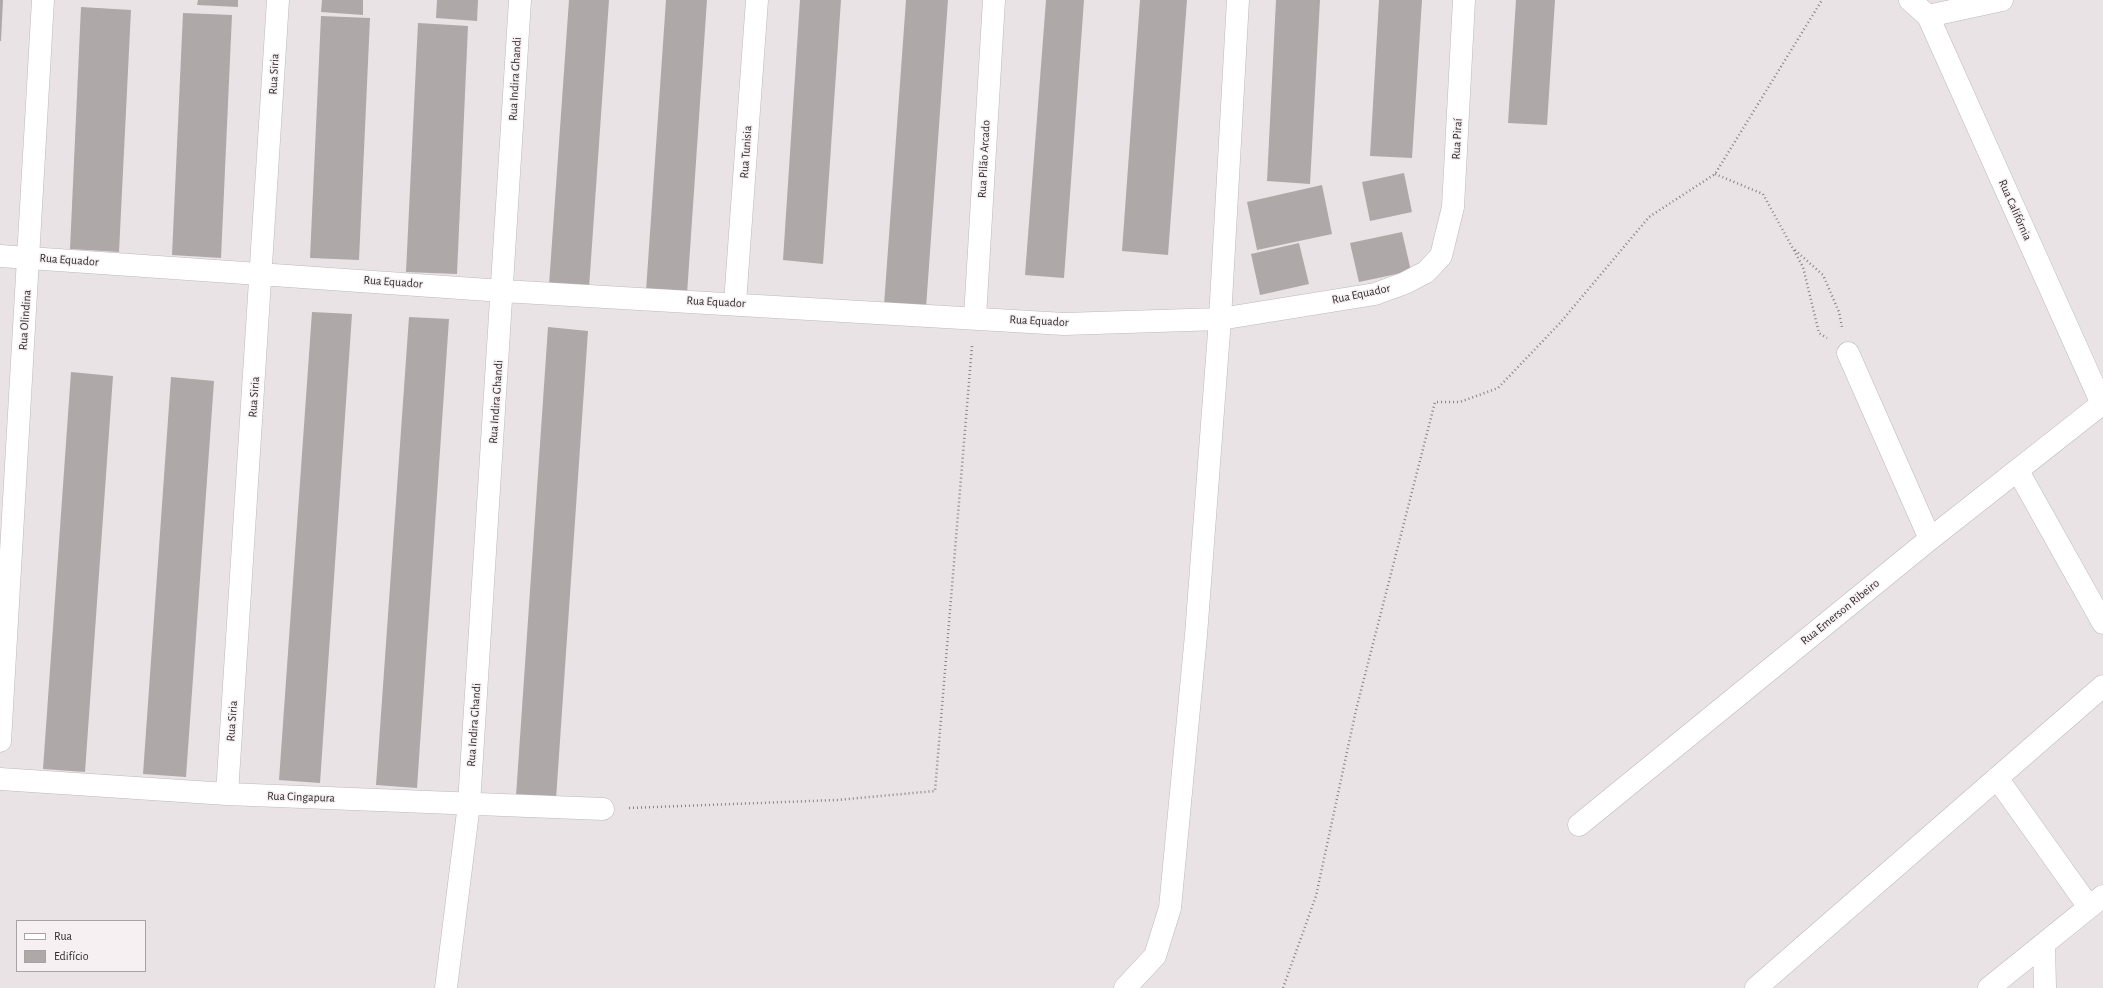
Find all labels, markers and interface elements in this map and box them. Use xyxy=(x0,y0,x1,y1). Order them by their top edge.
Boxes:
street label: Rua Indira Ghandi xyxy=(506,37,524,121)
street label: Rua Siria xyxy=(266,53,282,95)
street label: Rua Piraí xyxy=(1449,118,1465,160)
street label: Rua Pilão Arcado xyxy=(975,119,993,199)
street label: Rua Tunisia xyxy=(737,125,755,179)
street label: Rua Califórnia xyxy=(1995,177,2035,243)
street label: Rua Equador xyxy=(39,251,99,269)
street label: Rua Equador xyxy=(363,273,423,291)
street label: Rua Equador xyxy=(1331,281,1391,307)
street label: Rua Olindina xyxy=(16,289,34,351)
street label: Rua Equador xyxy=(686,293,746,311)
street label: Rua Equador xyxy=(1009,312,1069,330)
street label: Rua Indira Ghandi xyxy=(486,360,506,444)
street label: Rua Siria xyxy=(245,376,263,418)
street label: Rua Emerson Ribeiro xyxy=(1798,576,1882,648)
street label: Rua Indira Ghandi xyxy=(464,683,484,767)
street label: Rua Siria xyxy=(223,700,241,742)
street label: Rua Cingapura xyxy=(267,789,335,805)
legend xyxy=(16,920,146,972)
text: Rua xyxy=(54,930,72,942)
text: Edifício xyxy=(54,950,89,962)

